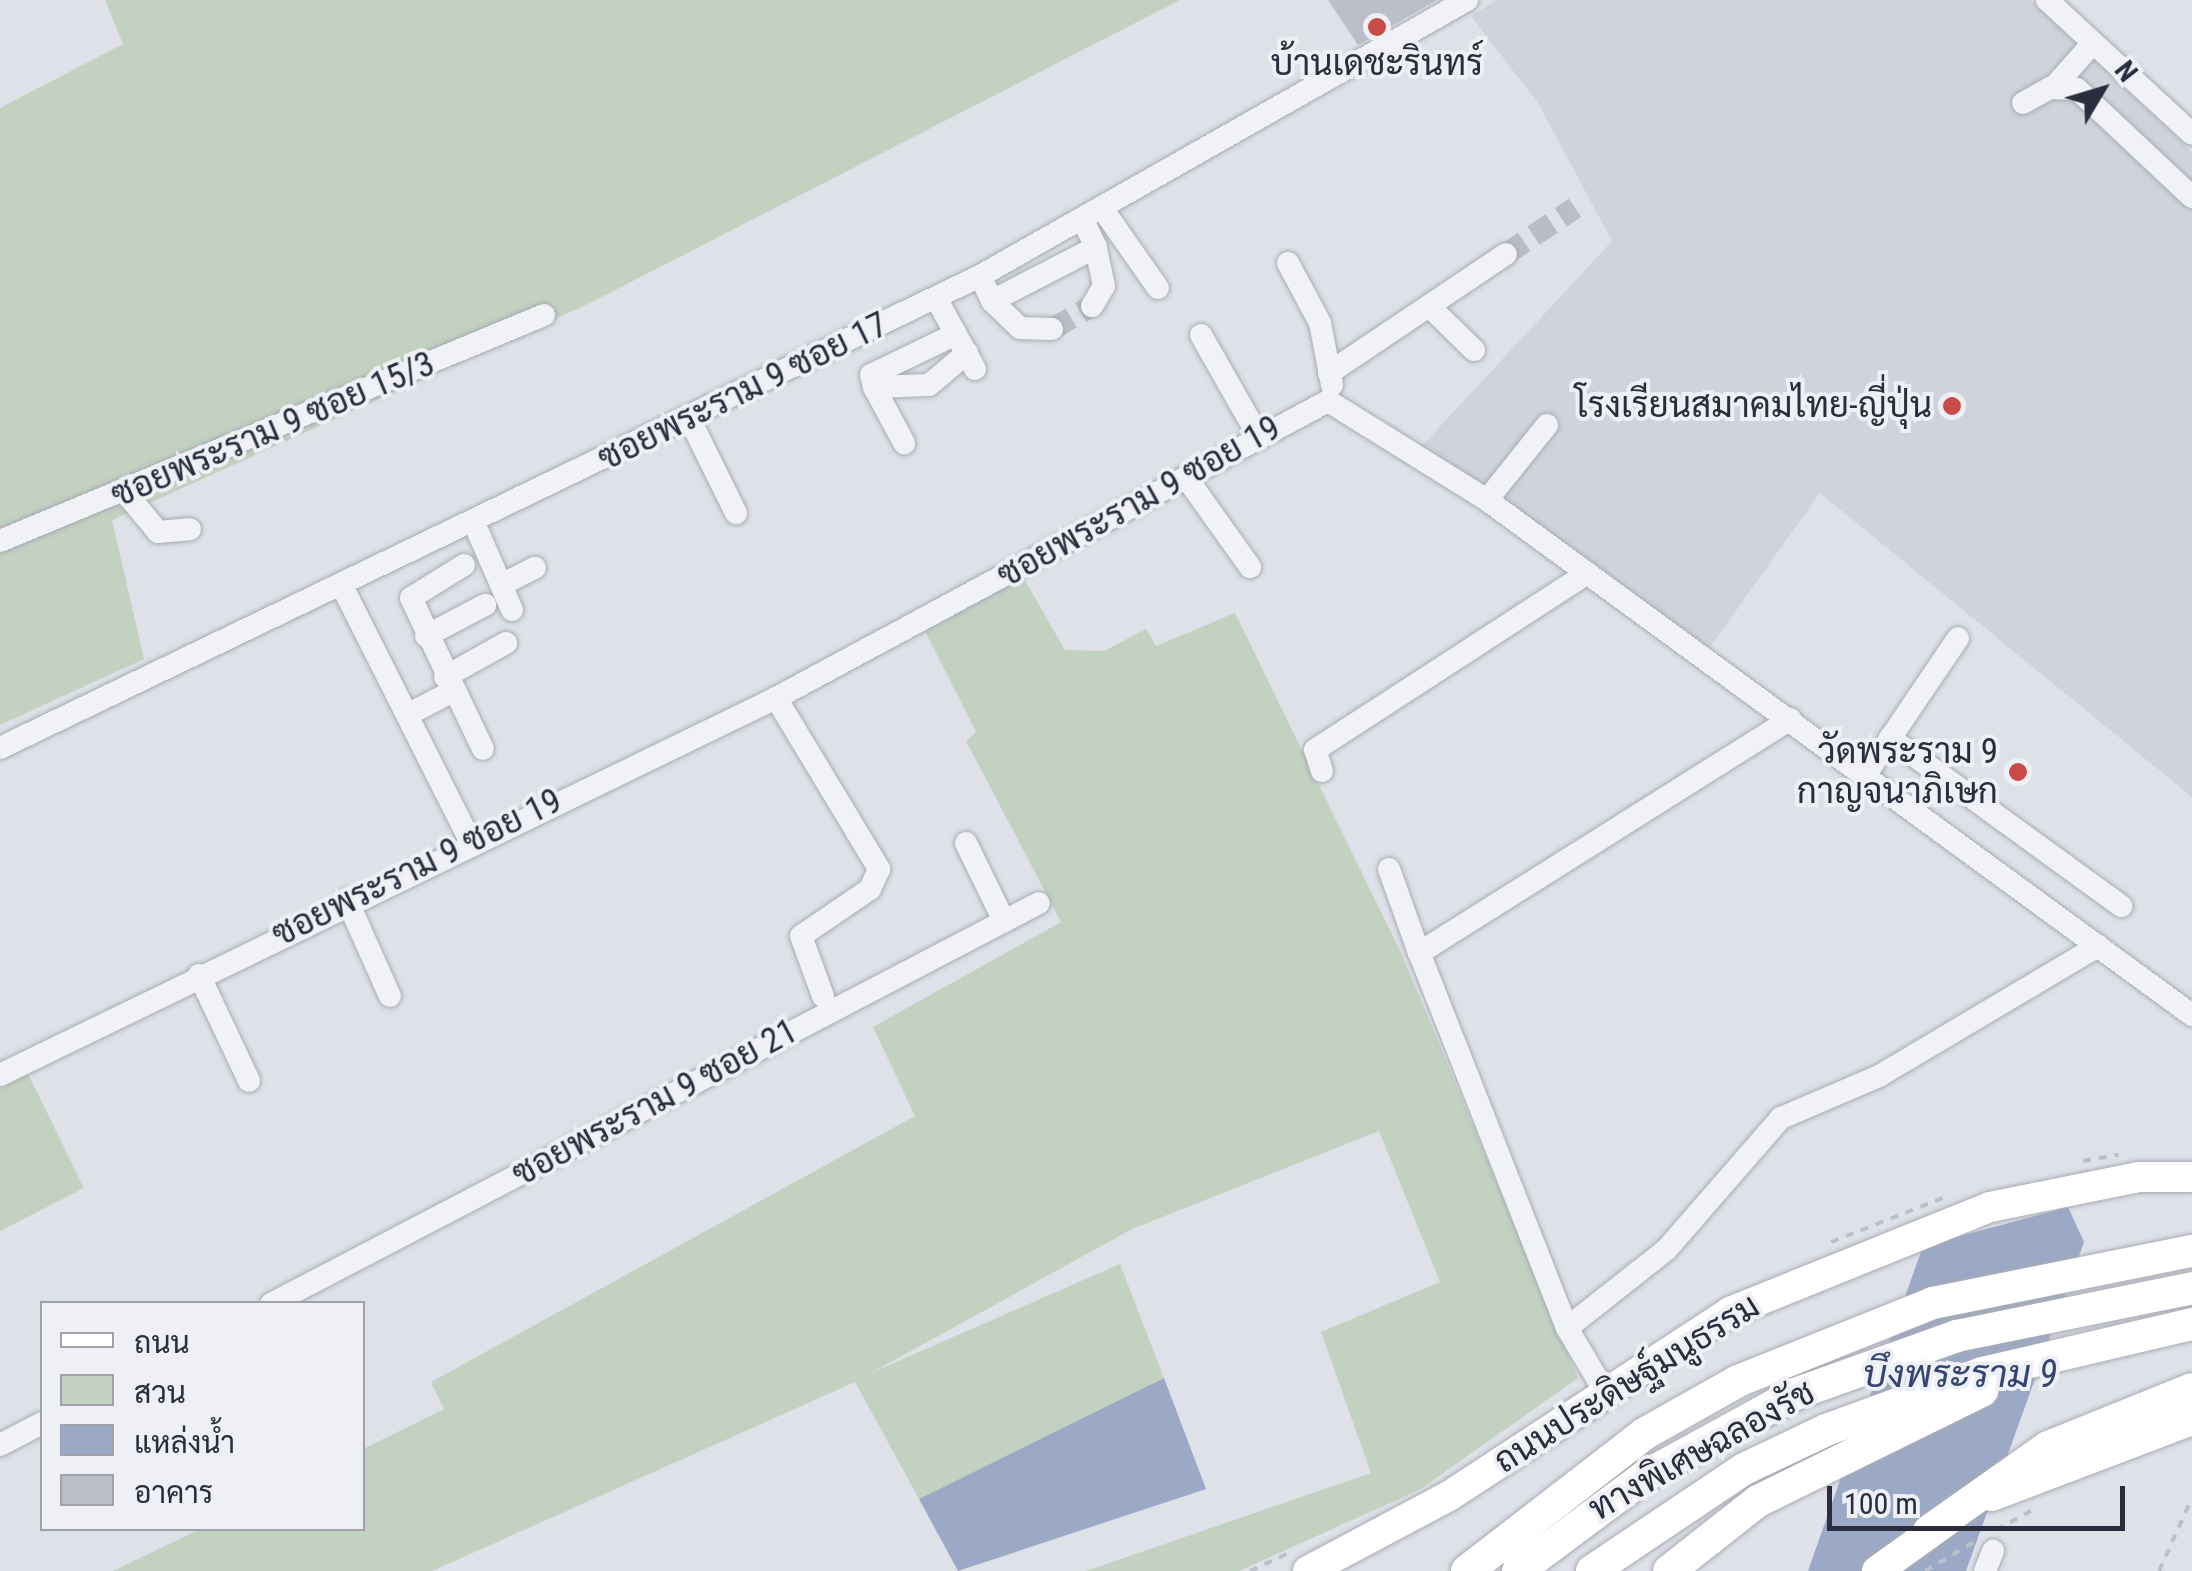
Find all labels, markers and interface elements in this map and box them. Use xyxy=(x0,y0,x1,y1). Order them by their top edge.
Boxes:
marker: บ้านเดชะรินทร์ xyxy=(1366,16,1388,38)
north arrow xyxy=(2052,40,2152,140)
place label: บ้านเดชะรินทร์ xyxy=(1271,43,1483,85)
text: N xyxy=(2108,54,2144,88)
street label: ซอยพระราม 9 ซอย 17 xyxy=(592,304,894,480)
street label: ซอยพระราม 9 ซอย 15/3 xyxy=(105,343,441,517)
place label: โรงเรียนสมาคมไทย-ญี่ปุ่น xyxy=(1575,385,1932,427)
marker: โรงเรียนสมาคมไทย-ญี่ปุ่น xyxy=(1941,395,1963,417)
street label: ซอยพระราม 9 ซอย 19 xyxy=(990,407,1288,597)
place label: วัดพระราม 9 กาญจนาภิเษก xyxy=(1797,731,1998,813)
marker: วัดพระราม 9 กาญจนาภิเษก xyxy=(2007,761,2029,783)
street label: ซอยพระราม 9 ซอย 19 xyxy=(266,780,568,956)
street label: ซอยพระราม 9 ซอย 21 xyxy=(505,1010,805,1196)
street label: ถนนประดิษฐ์มนูธรรม xyxy=(1487,1285,1767,1483)
legend xyxy=(40,1301,365,1531)
text: ถนน xyxy=(134,1325,190,1360)
water label: บึงพระราม 9 xyxy=(1863,1352,2057,1398)
street label: ทางพิเศษฉลองรัช xyxy=(1582,1372,1822,1530)
text: สวน xyxy=(134,1375,186,1410)
text: แหล่งน้ำ xyxy=(134,1425,235,1460)
scale bar xyxy=(1832,1466,2130,1528)
text: อาคาร xyxy=(134,1475,213,1510)
text: 100 m xyxy=(1844,1486,1918,1521)

